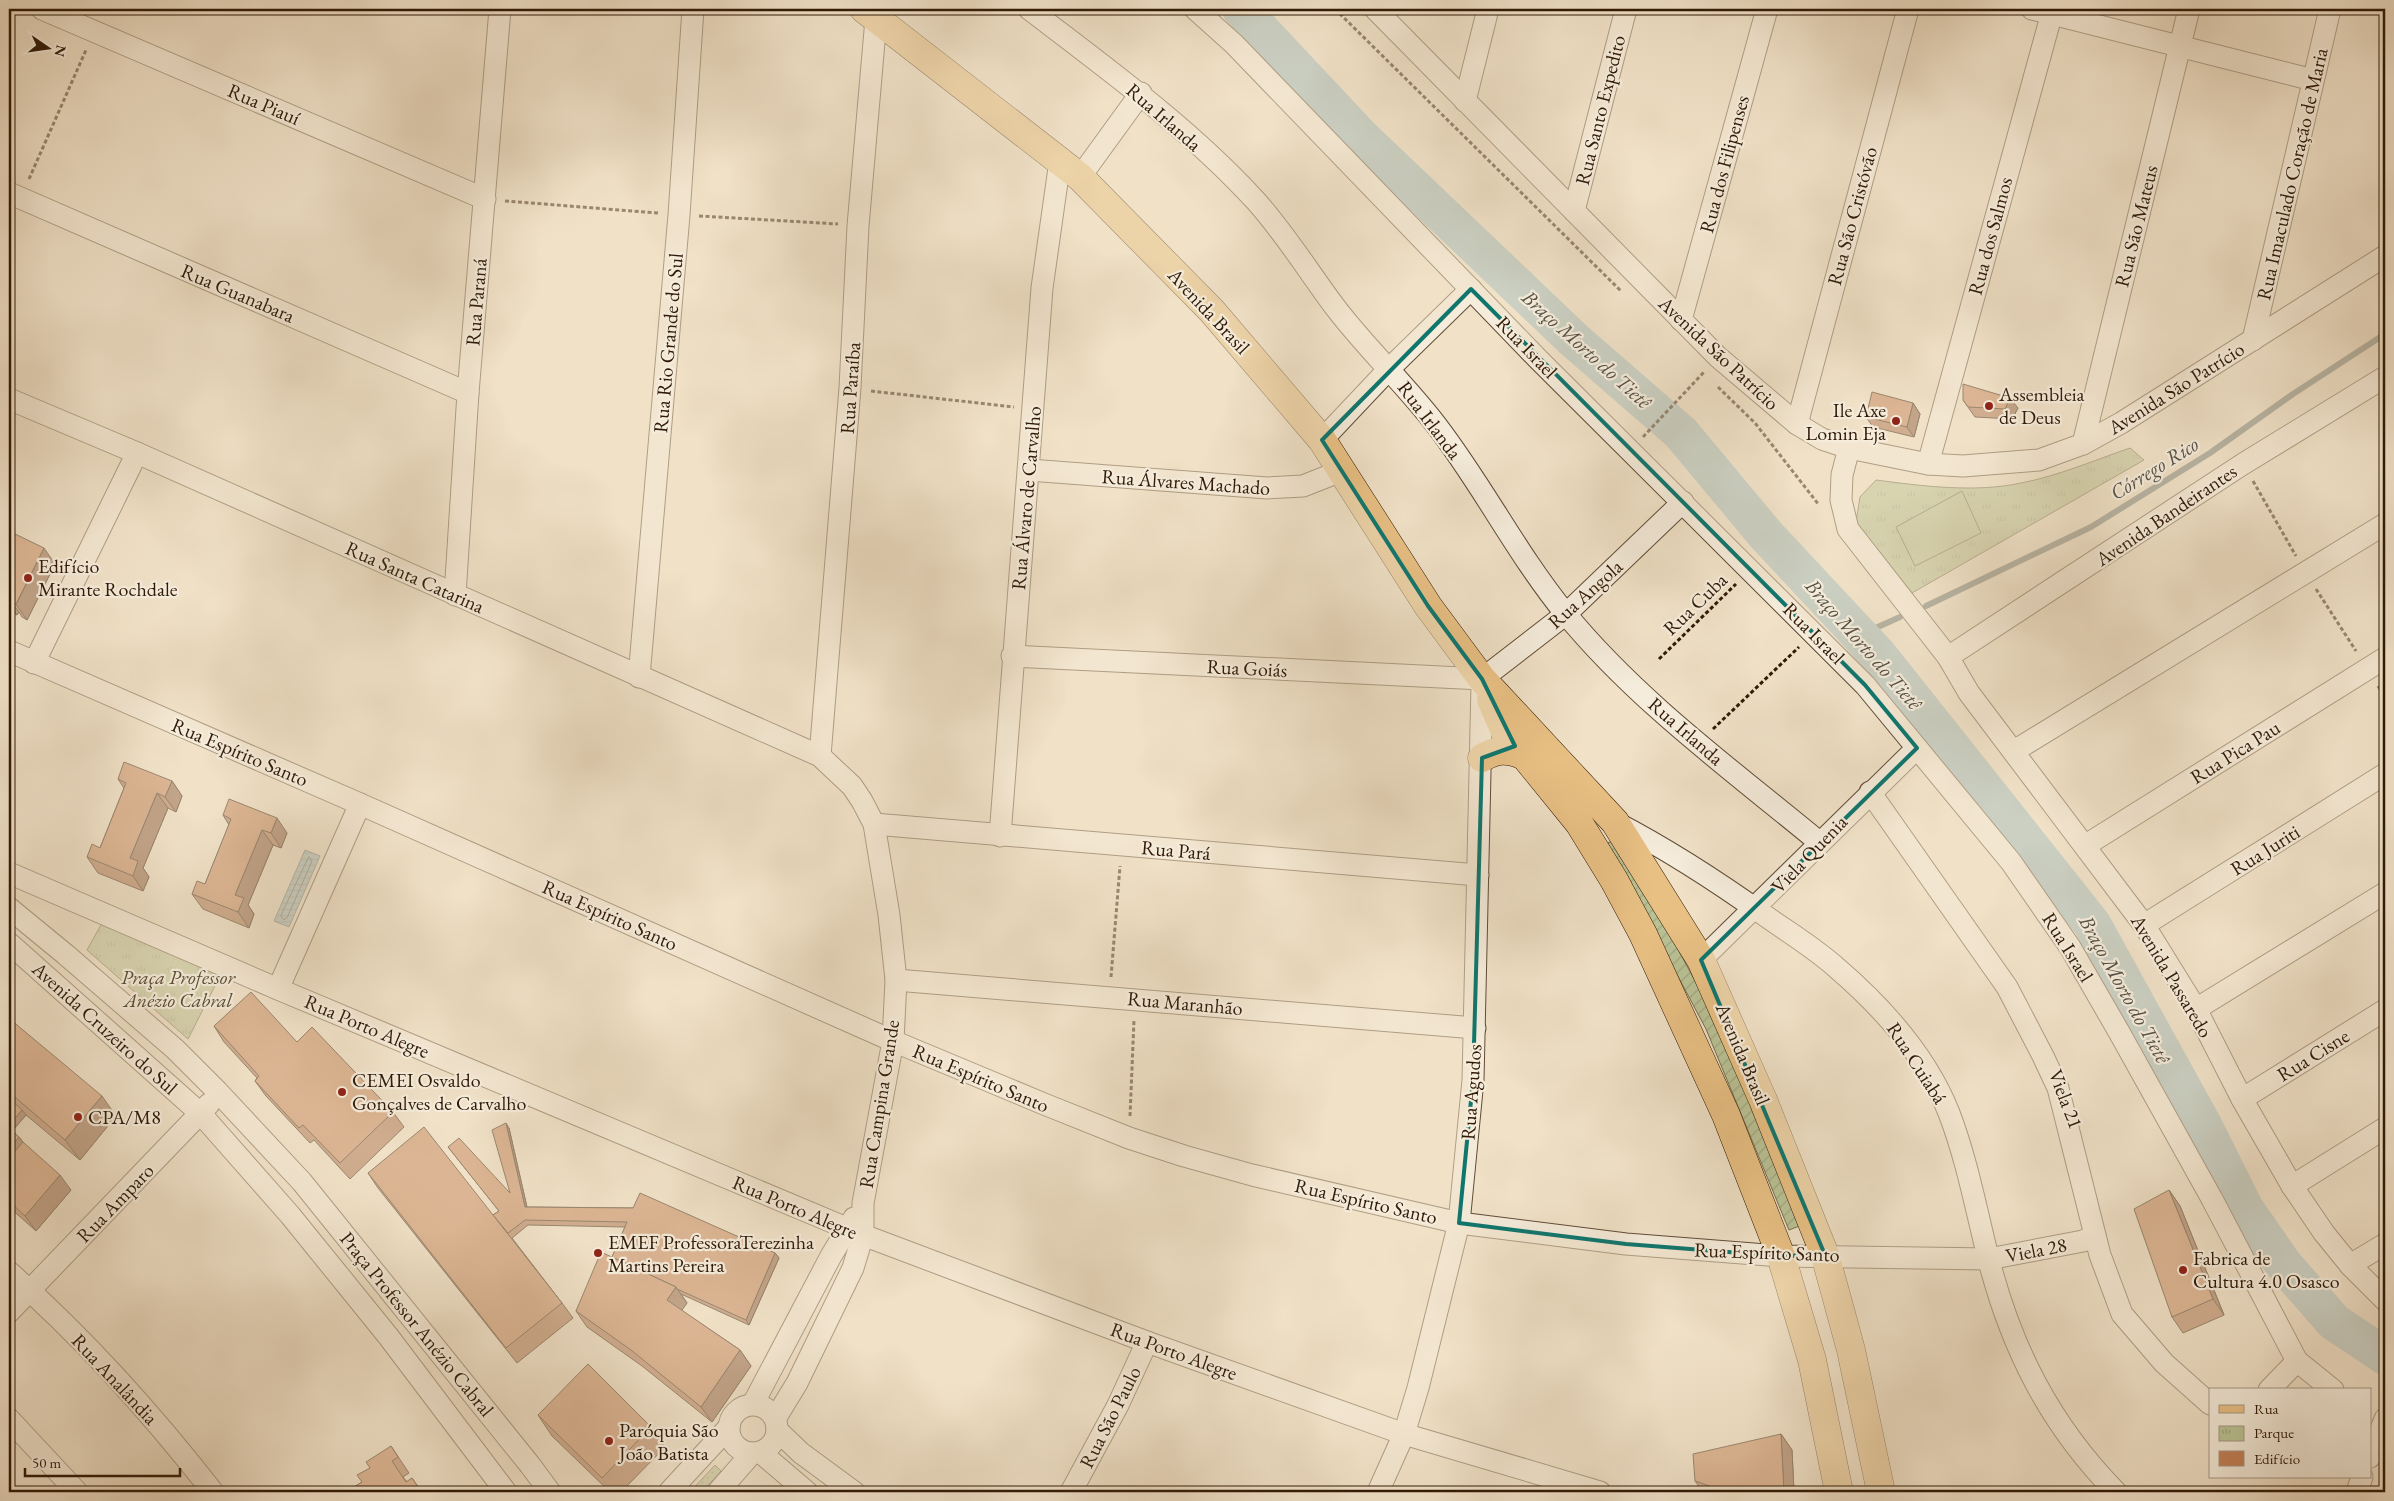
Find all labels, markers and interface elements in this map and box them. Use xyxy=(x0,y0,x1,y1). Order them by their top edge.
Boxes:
north arrow xyxy=(22,22,72,72)
street label: Rua Santo Expedito xyxy=(1569,32,1631,188)
text: N xyxy=(50,43,71,59)
street label: Rua Imaculado Coração de Maria xyxy=(2250,45,2334,303)
street label: Rua Piauí xyxy=(224,77,304,131)
street label: Rua Irlanda xyxy=(1121,77,1207,157)
street label: Rua dos Filipenses xyxy=(1693,92,1755,236)
street label: Rua São Cristóvão xyxy=(1821,144,1883,288)
street label: Rua São Mateus xyxy=(2108,162,2164,290)
street label: Rua dos Salmos xyxy=(1962,174,2018,298)
street label: Rua Rio Grande do Sul xyxy=(647,252,689,434)
street label: Rua Guanabara xyxy=(177,257,299,329)
street label: Rua Paraná xyxy=(459,257,493,347)
street label: Avenida Brasil xyxy=(1162,262,1256,360)
water label: Braço Morto do Tietê xyxy=(1516,283,1659,416)
street label: Avenida São Patrício xyxy=(1652,290,1785,416)
street label: Rua Israel xyxy=(1491,310,1563,384)
street label: Avenida São Patrício xyxy=(2102,336,2249,441)
street label: Rua Paraíba xyxy=(834,341,866,435)
street label: Rua Irlanda xyxy=(1392,376,1468,464)
place label: Assembleia de Deus xyxy=(1998,381,2085,430)
place label: Ile Axe Lomin Eja xyxy=(1806,397,1886,446)
marker: Assembleia de Deus xyxy=(1983,400,1995,412)
street label: Rua Álvaro de Carvalho xyxy=(1005,405,1047,591)
marker: Ile Axe Lomin Eja xyxy=(1890,415,1902,427)
water label: Córrego Rico xyxy=(2105,430,2203,506)
street label: Avenida Bandeirantes xyxy=(2090,458,2242,572)
street label: Rua Álvares Machado xyxy=(1101,463,1271,501)
street label: Rua Santa Catarina xyxy=(341,535,489,619)
place label: Edifício Mirante Rochdale xyxy=(38,553,178,602)
street label: Rua Angola xyxy=(1542,553,1628,635)
street label: Rua Cuba xyxy=(1657,567,1733,641)
marker: Edifício Mirante Rochdale xyxy=(22,572,34,584)
water label: Braço Morto do Tietê xyxy=(1799,572,1930,717)
street label: Rua Israel xyxy=(1777,596,1851,670)
street label: Rua Goiás xyxy=(1206,653,1288,683)
street label: Rua Irlanda xyxy=(1643,691,1729,771)
street label: Rua Espírito Santo xyxy=(168,712,312,792)
street label: Rua Pica Pau xyxy=(2185,714,2285,790)
street label: Viela Quenia xyxy=(1765,809,1853,899)
street label: Rua Juriti xyxy=(2226,819,2305,881)
street label: Rua Pará xyxy=(1140,834,1212,866)
street label: Rua Espírito Santo xyxy=(538,874,682,957)
street label: Rua Israel xyxy=(2036,907,2100,987)
water label: Braço Morto do Tietê xyxy=(2073,909,2178,1069)
street label: Avenida Passaredo xyxy=(2124,909,2219,1042)
street label: Avenida Cruzeiro do Sul xyxy=(26,955,183,1100)
park label: Praça Professor Anézio Cabral xyxy=(121,964,236,1013)
street label: Rua Maranhão xyxy=(1126,985,1244,1021)
street label: Rua Porto Alegre xyxy=(301,988,434,1064)
street label: Avenida Brasil xyxy=(1709,998,1776,1109)
street label: Rua Cuiabá xyxy=(1881,1017,1953,1109)
street label: Rua Campina Grande xyxy=(853,1018,905,1190)
street label: Rua Cisne xyxy=(2272,1022,2354,1087)
street label: Rua Espírito Santo xyxy=(909,1038,1053,1118)
street label: Rua Agudos xyxy=(1455,1043,1487,1141)
street label: Viela 21 xyxy=(2043,1066,2089,1132)
place label: CEMEI Osvaldo Gonçalves de Carvalho xyxy=(352,1067,526,1116)
marker: CEMEI Osvaldo Gonçalves de Carvalho xyxy=(336,1086,348,1098)
place label: CPA/M8 xyxy=(88,1104,161,1130)
marker: CPA/M8 xyxy=(72,1111,84,1123)
street label: Rua Amparo xyxy=(71,1158,159,1248)
street label: Rua Porto Alegre xyxy=(729,1169,862,1245)
street label: Rua Espírito Santo xyxy=(1292,1172,1440,1230)
street label: Praça Professor Anézio Cabral xyxy=(334,1226,500,1422)
place label: EMEF ProfessoraTerezinha Martins Pereira xyxy=(608,1229,814,1278)
street label: Viela 28 xyxy=(2003,1231,2069,1269)
street label: Rua Espírito Santo xyxy=(1694,1236,1840,1268)
place label: Fabrica de Cultura 4.0 Osasco xyxy=(2193,1245,2340,1294)
marker: EMEF ProfessoraTerezinha Martins Pereira xyxy=(592,1247,604,1259)
marker: Fabrica de Cultura 4.0 Osasco xyxy=(2177,1264,2189,1276)
street label: Rua Porto Alegre xyxy=(1107,1316,1241,1386)
street label: Rua Analândia xyxy=(66,1328,164,1430)
street label: Rua São Paulo xyxy=(1073,1361,1147,1472)
legend xyxy=(2209,1388,2372,1478)
text: Rua xyxy=(2254,1399,2279,1418)
place label: Paróquia São João Batista xyxy=(617,1417,719,1466)
text: Parque xyxy=(2254,1423,2294,1442)
marker: Paróquia São João Batista xyxy=(603,1435,615,1447)
scale bar xyxy=(25,1446,180,1478)
text: Edifício xyxy=(2254,1449,2300,1468)
text: 50 m xyxy=(32,1453,61,1472)

